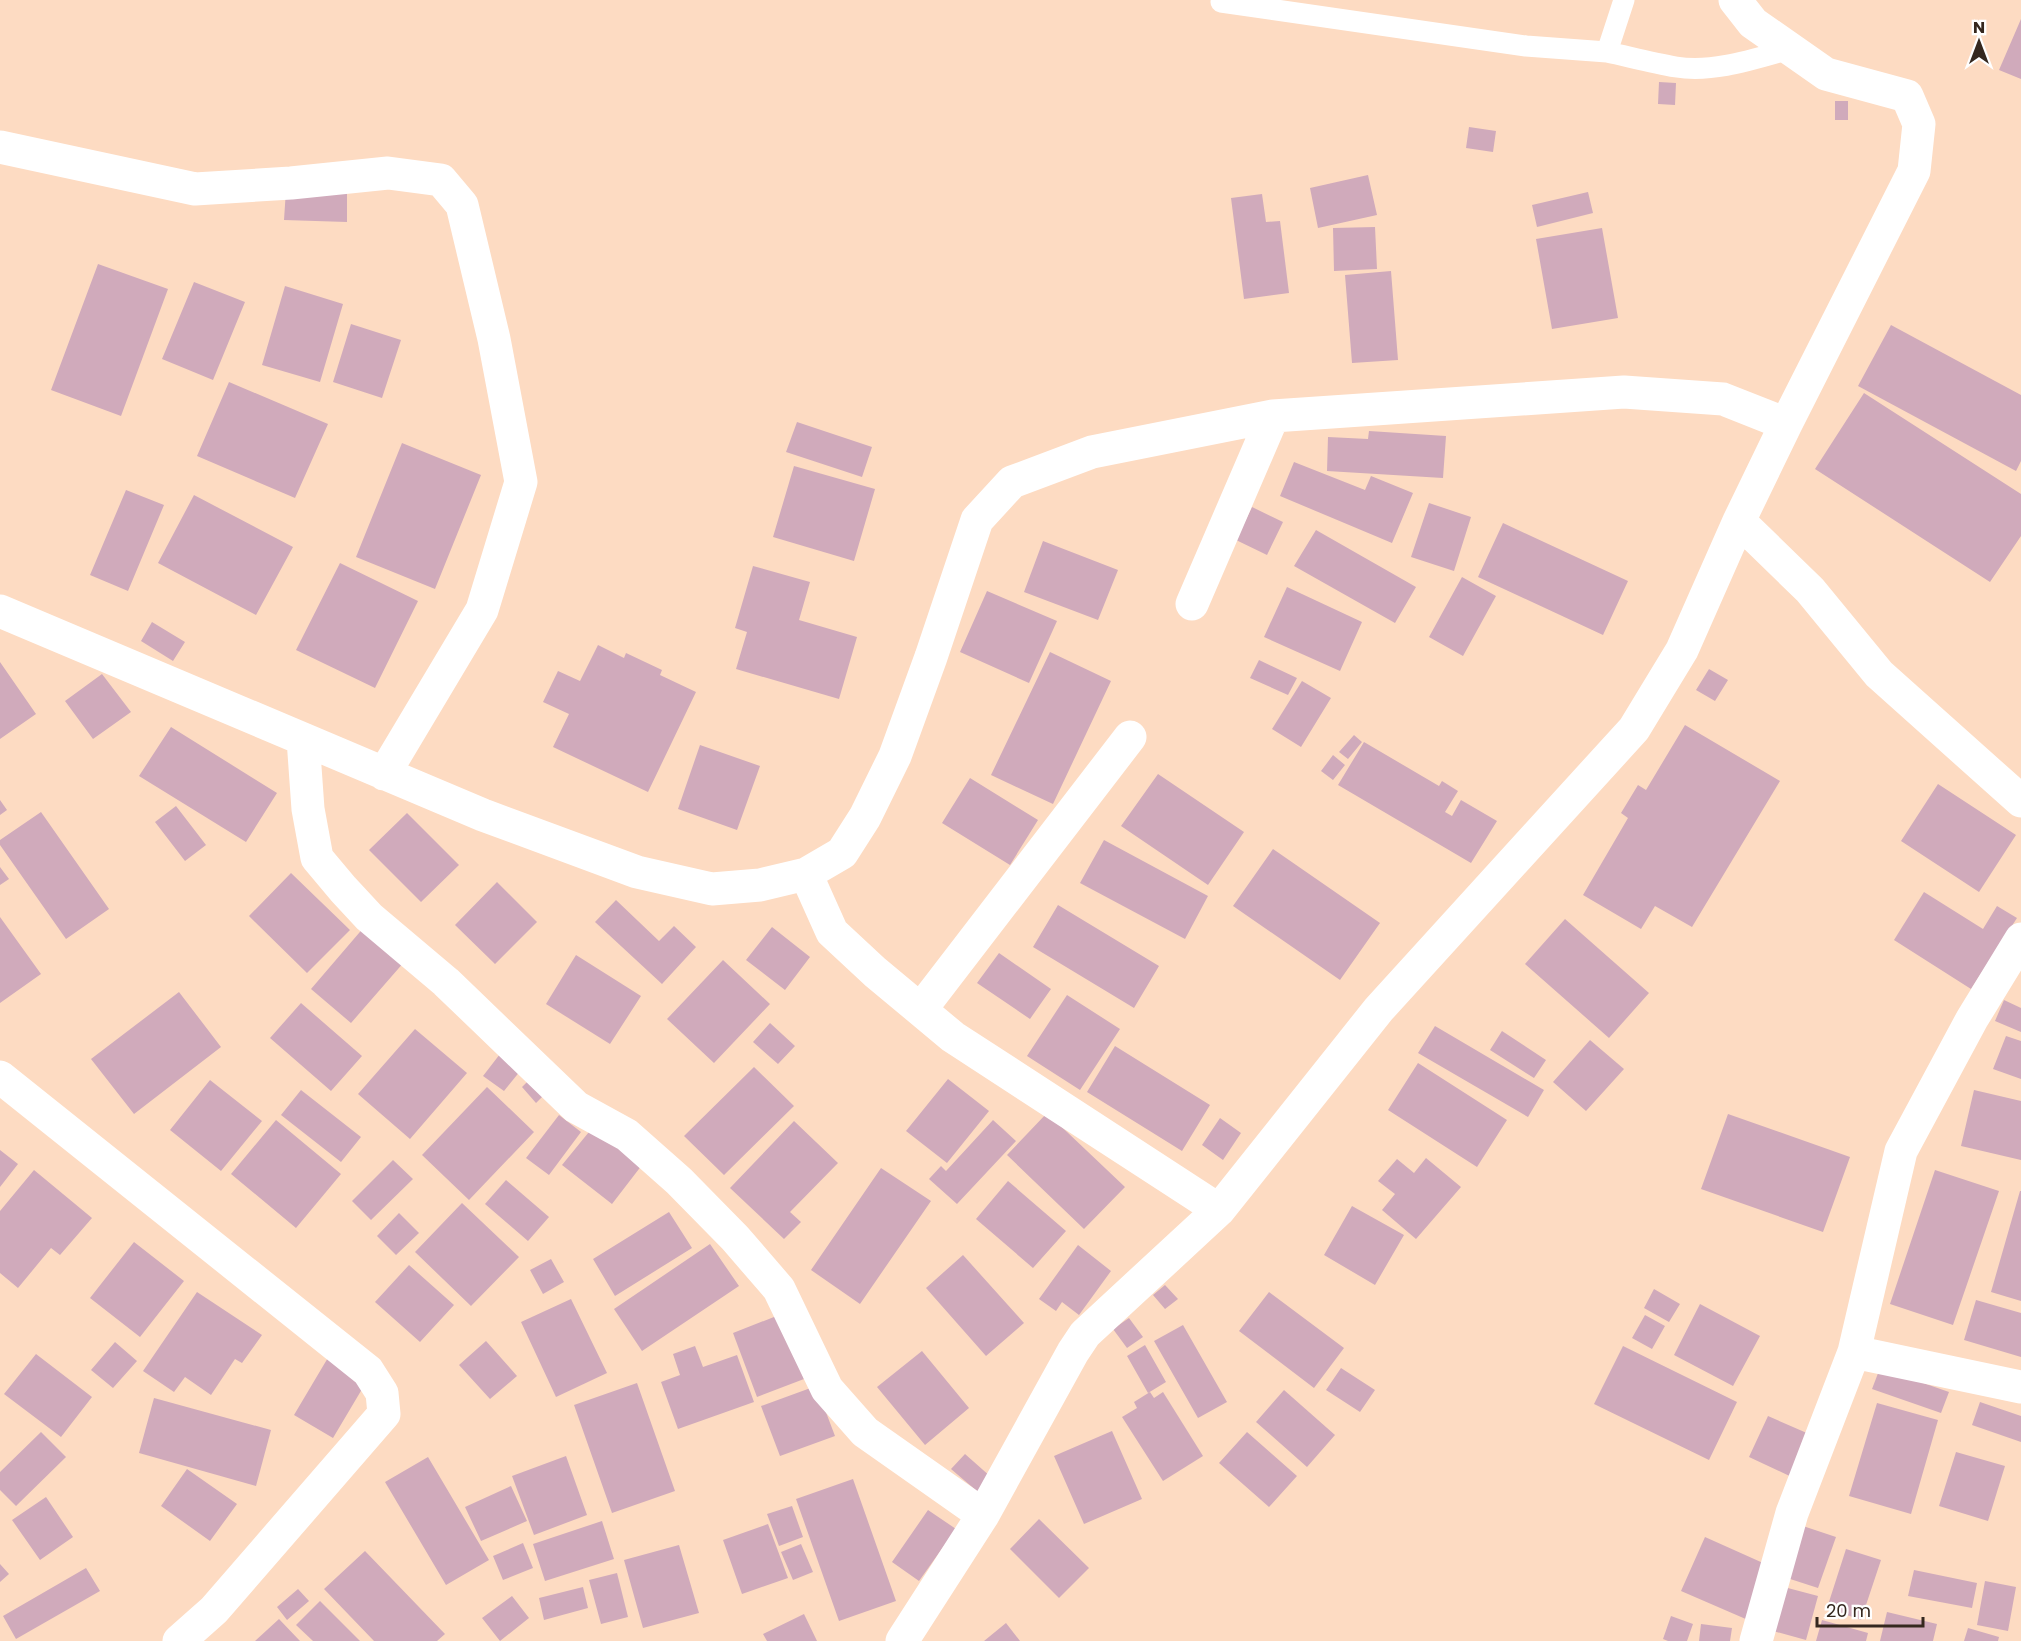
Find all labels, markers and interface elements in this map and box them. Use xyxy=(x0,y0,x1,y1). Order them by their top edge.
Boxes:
north arrow xyxy=(1949,12,2009,72)
text: N xyxy=(1973,16,1985,39)
scale bar xyxy=(1817,1590,1924,1628)
text: 20 m xyxy=(1826,1598,1871,1623)

